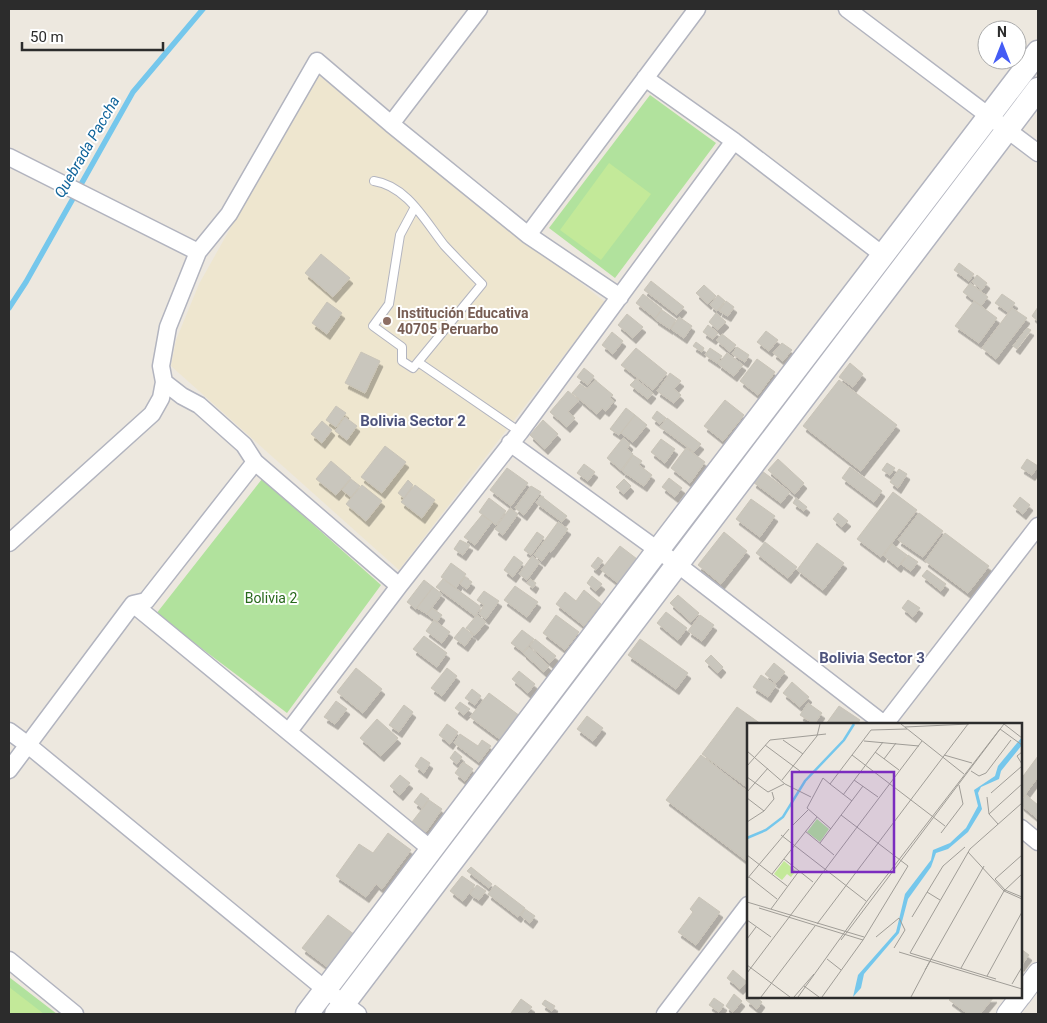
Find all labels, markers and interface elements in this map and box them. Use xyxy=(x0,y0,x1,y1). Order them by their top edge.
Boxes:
scale bar xyxy=(22,20,164,52)
north arrow xyxy=(977,20,1027,70)
text: N xyxy=(997,24,1007,40)
text: 50 m xyxy=(30,28,64,46)
water label: Quebrada Paccha xyxy=(51,93,123,201)
place label: Institución Educativa 40705 Peruarbo xyxy=(397,305,529,337)
marker: Institución Educativa 40705 Peruarbo xyxy=(381,315,393,327)
district label: Bolivia Sector 2 xyxy=(360,412,466,430)
park label: Bolivia 2 xyxy=(245,590,297,606)
district label: Bolivia Sector 3 xyxy=(819,649,925,667)
inset map xyxy=(747,723,1022,998)

